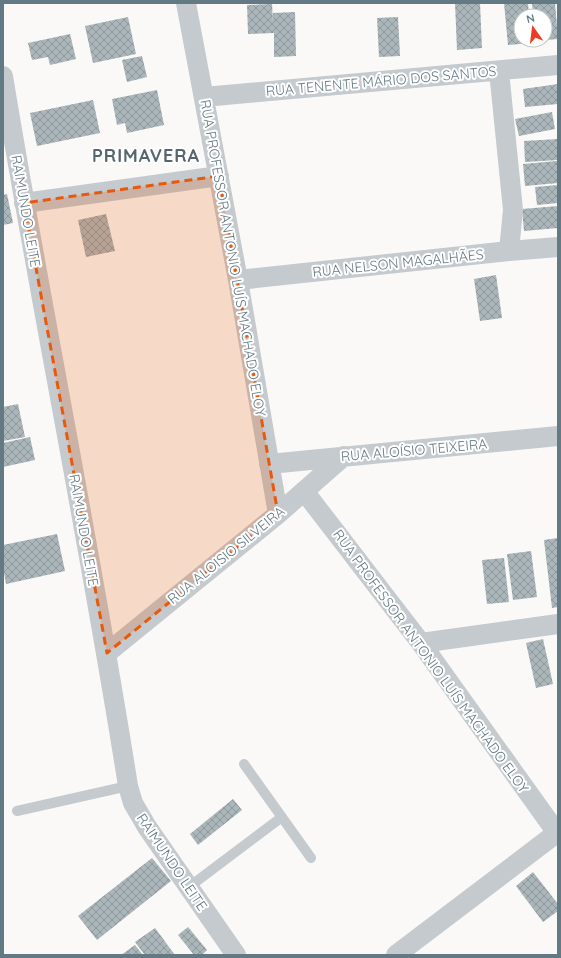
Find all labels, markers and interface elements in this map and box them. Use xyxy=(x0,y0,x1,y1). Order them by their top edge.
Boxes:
north arrow xyxy=(513,8,553,48)
text: N xyxy=(525,11,536,26)
street label: RUA TENENTE MÁRIO DOS SANTOS xyxy=(265,62,497,100)
street label: RUA PROFESSOR ANTONIO LUÍS MACHADO ELOY xyxy=(196,98,270,418)
district label: PRIMAVERA xyxy=(92,144,200,167)
street label: RAIMUNDO LEITE xyxy=(7,153,45,269)
street label: RUA NELSON MAGALHÃES xyxy=(312,245,485,281)
street label: RUA ALOÍSIO TEIXEIRA xyxy=(340,435,488,465)
street label: RAIMUNDO LEITE xyxy=(65,472,103,588)
street label: RUA ALOISIO SILVEIRA xyxy=(164,502,288,608)
street label: RUA PROFESSOR ANTONIO LUÍS MACHADO ELOY xyxy=(329,526,533,796)
street label: RAIMUNDO LEITE xyxy=(133,810,211,914)

